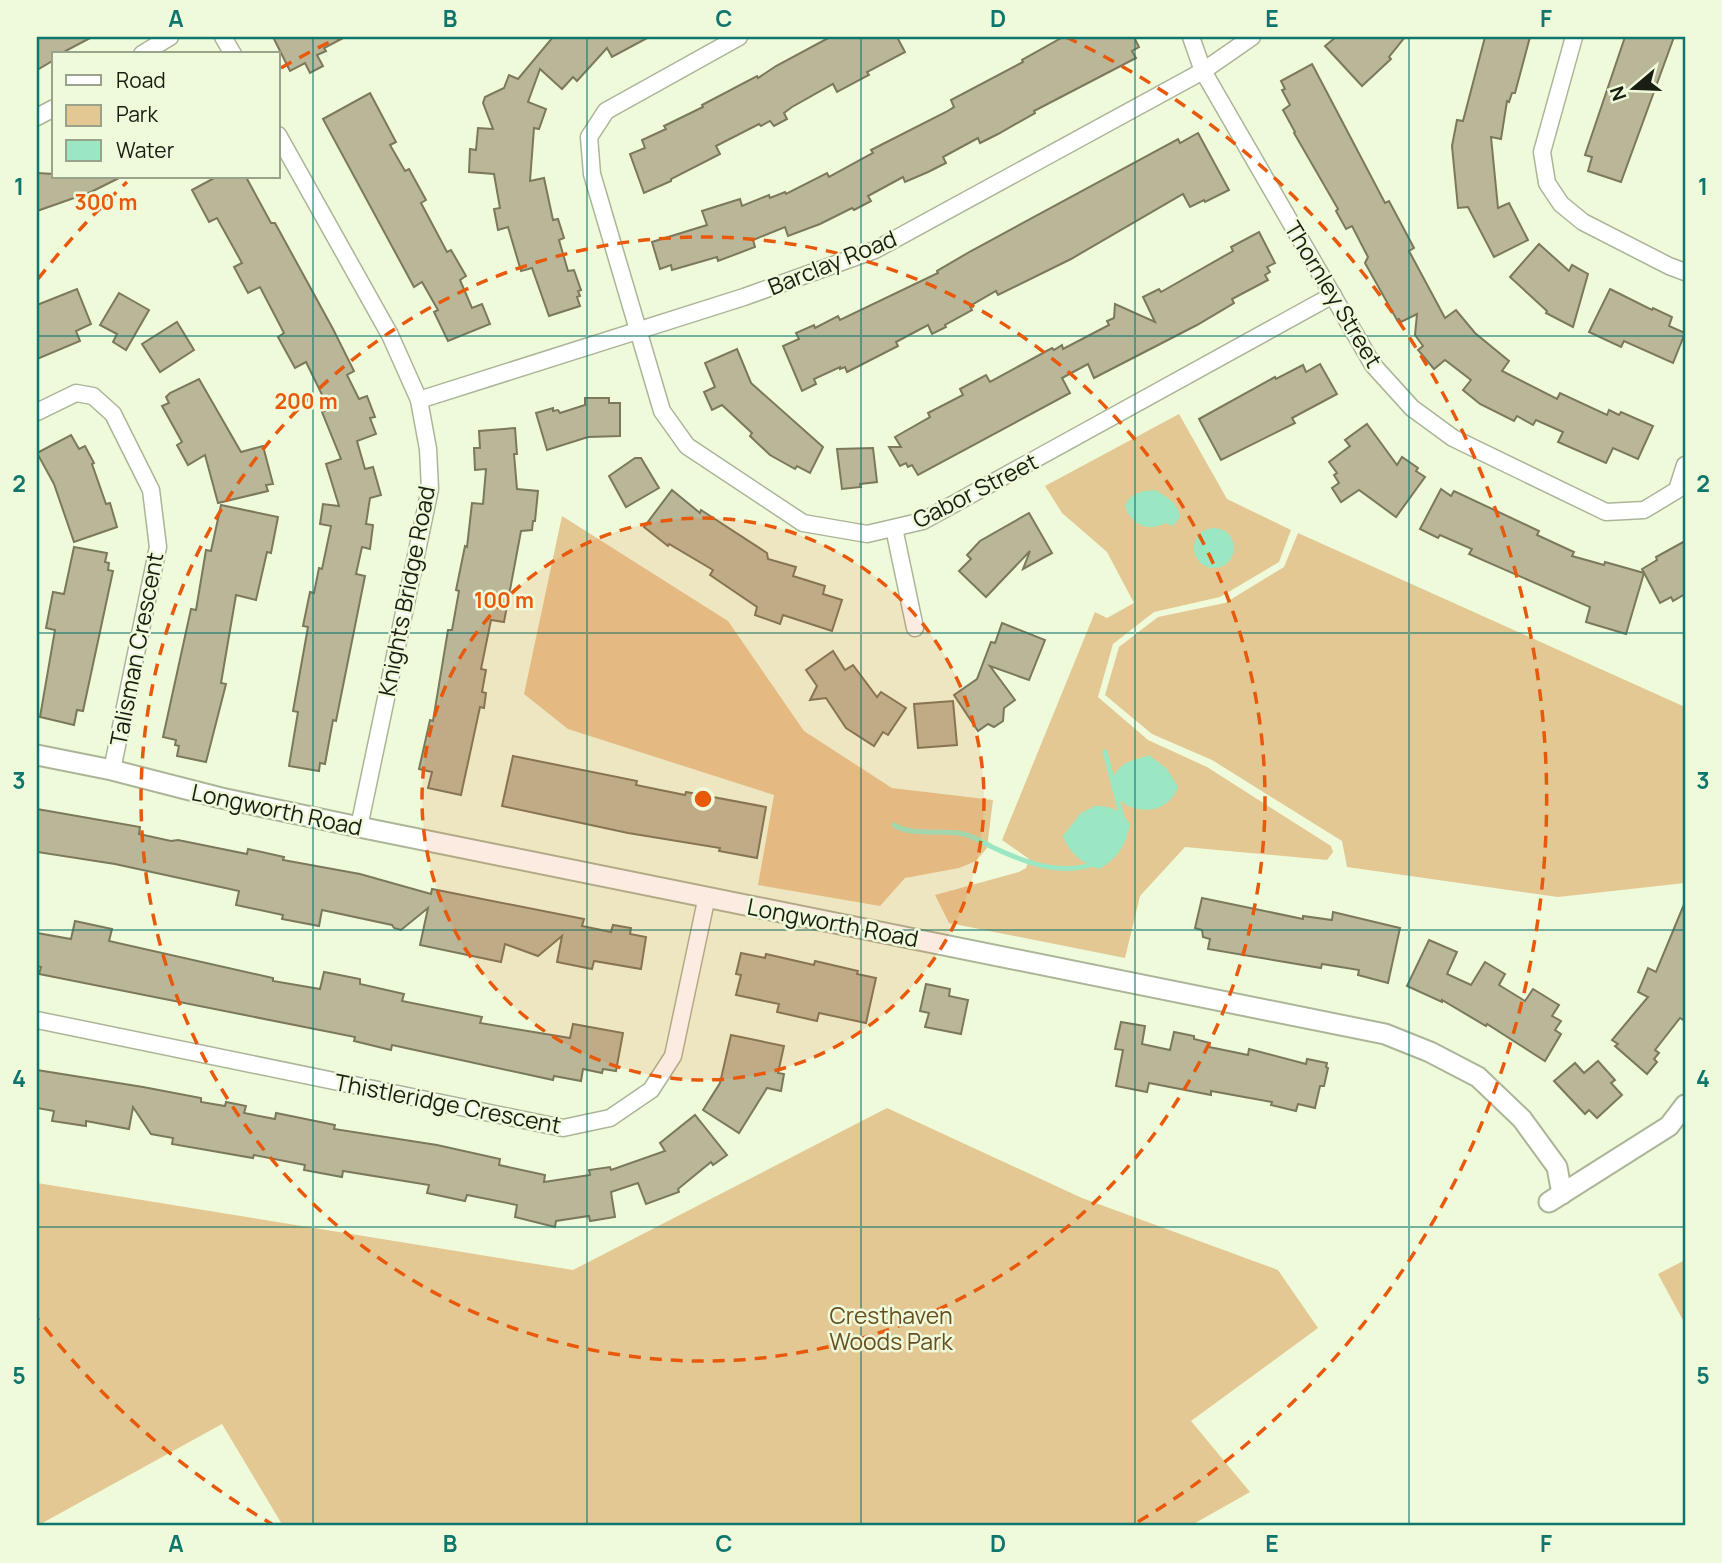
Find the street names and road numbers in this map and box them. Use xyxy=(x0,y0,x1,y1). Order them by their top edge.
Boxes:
street label: Thornley Street xyxy=(1278,215,1390,373)
street label: Barclay Road xyxy=(763,222,901,302)
street label: Gabor Street xyxy=(907,445,1043,535)
street label: Knights Bridge Road xyxy=(370,483,442,699)
street label: Talisman Crescent xyxy=(102,549,170,749)
street label: Longworth Road xyxy=(189,775,365,843)
street label: Longworth Road xyxy=(745,890,921,954)
street label: Thistleridge Crescent xyxy=(332,1065,564,1141)

